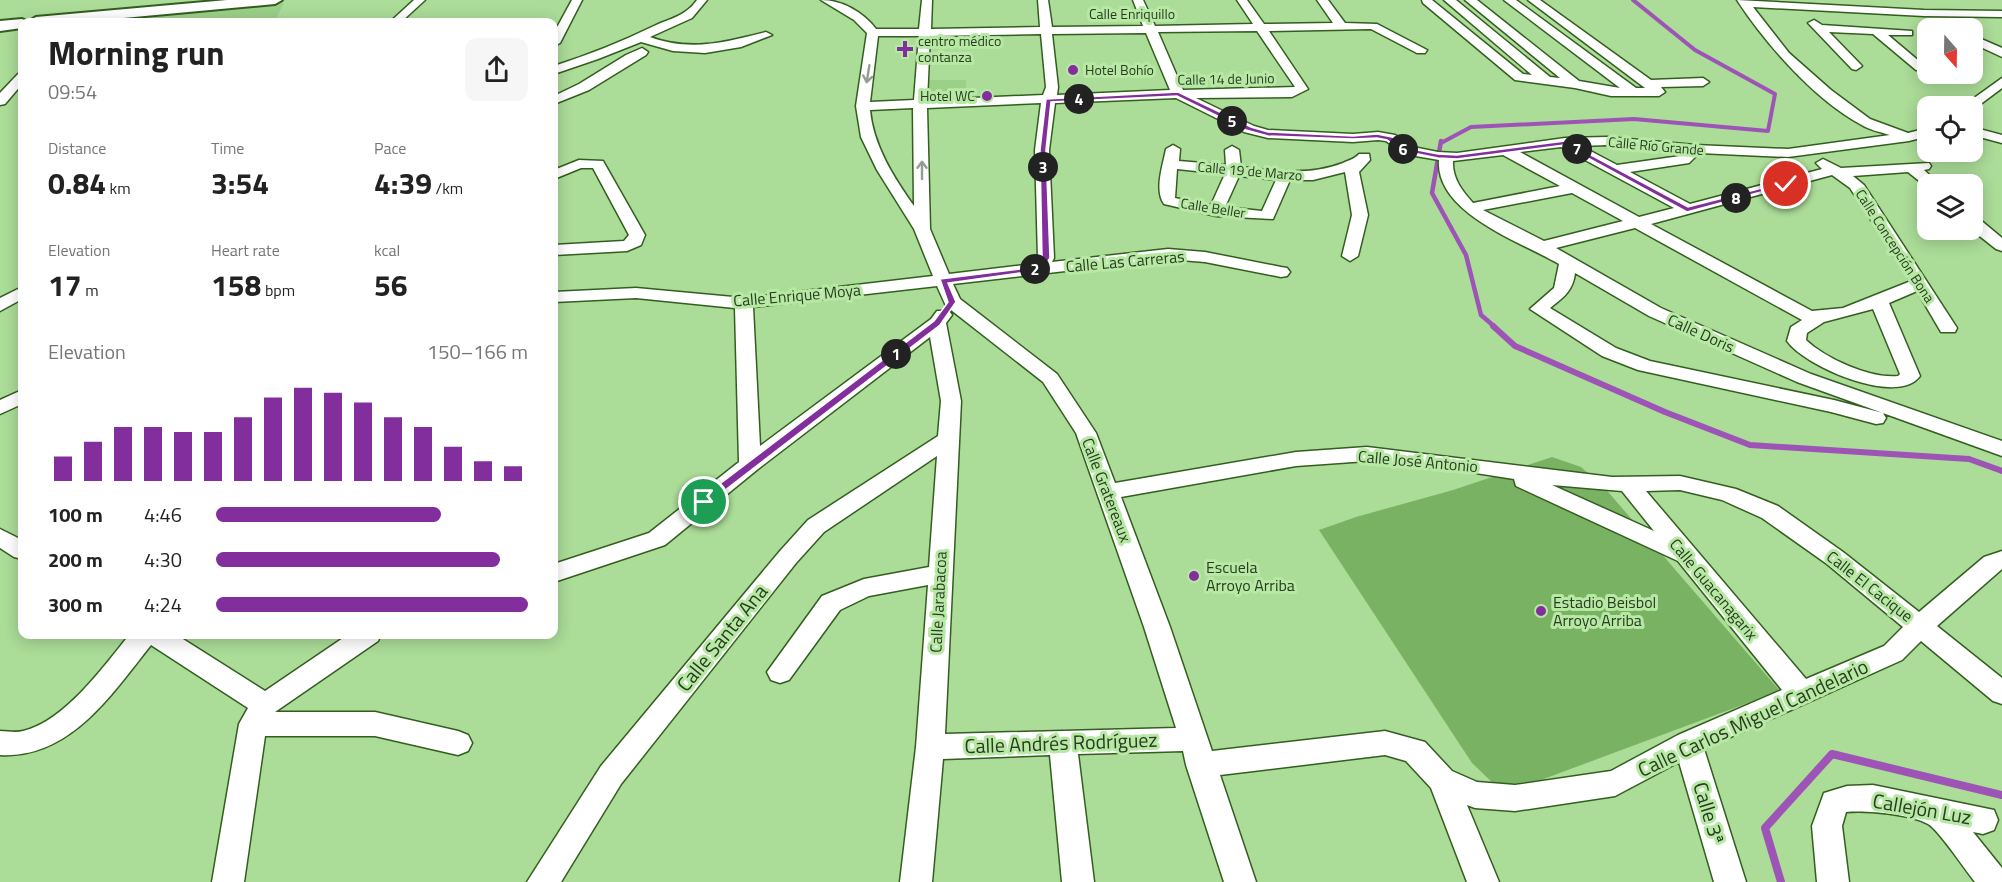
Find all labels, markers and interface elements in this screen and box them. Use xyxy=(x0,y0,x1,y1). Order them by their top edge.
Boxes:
street label: Calle Enriquillo xyxy=(1089,3,1175,24)
north arrow xyxy=(1917,18,1983,84)
map controls xyxy=(1917,18,1983,240)
text: Morning run xyxy=(48,28,225,78)
place label: centro médico contanza xyxy=(918,30,1001,67)
button: share xyxy=(465,38,528,101)
marker: centro médico contanza xyxy=(896,40,914,58)
place label: Hotel Bohío xyxy=(1085,59,1154,80)
marker: Hotel Bohío xyxy=(1066,63,1080,77)
one-way arrow xyxy=(862,64,873,84)
street label: Calle 14 de Junio xyxy=(1177,67,1275,90)
text: 09:54 xyxy=(48,76,97,107)
pin: 4 xyxy=(1064,84,1094,114)
place label: Hotel WC xyxy=(920,85,975,106)
text: 4 xyxy=(1075,87,1083,111)
marker: Hotel WC xyxy=(980,89,994,103)
button: locate xyxy=(1917,96,1983,162)
pin: 5 xyxy=(1217,106,1247,136)
text: 5 xyxy=(1228,109,1236,133)
street label: Calle Río Grande xyxy=(1607,131,1705,160)
pin: 6 xyxy=(1388,134,1418,164)
pin: 7 xyxy=(1562,134,1592,164)
text: Distance xyxy=(48,136,106,160)
text: Time xyxy=(211,136,244,160)
text: Pace xyxy=(374,136,406,160)
text: 6 xyxy=(1399,137,1407,161)
text: 7 xyxy=(1573,137,1581,161)
pin: 3 xyxy=(1028,152,1058,182)
text: 3 xyxy=(1039,155,1047,179)
street label: Calle 19 de Marzo xyxy=(1197,155,1303,186)
pin xyxy=(1760,158,1811,209)
text: 0.84 xyxy=(48,160,106,206)
text: 3:54 xyxy=(211,160,269,206)
text: 4:39 xyxy=(374,160,432,206)
one-way arrow xyxy=(916,161,928,181)
icon: check xyxy=(1769,167,1802,200)
button: layers xyxy=(1917,174,1983,240)
text: km xyxy=(106,176,131,200)
text: /km xyxy=(432,176,463,200)
pin: 8 xyxy=(1721,183,1751,213)
street label: Calle Concepción Bona xyxy=(1851,185,1940,307)
text: 8 xyxy=(1732,186,1740,210)
street label: Calle Beller xyxy=(1179,192,1247,223)
text: Elevation xyxy=(48,238,110,262)
text: Heart rate xyxy=(211,238,280,262)
text: kcal xyxy=(374,238,400,262)
street label: Calle Las Carreras xyxy=(1065,244,1185,278)
pin: 2 xyxy=(1020,254,1050,284)
text: 2 xyxy=(1031,257,1039,281)
text: 17 xyxy=(48,262,82,308)
text: 158 xyxy=(211,262,261,308)
text: 56 xyxy=(374,262,408,308)
street label: Calle Enrique Moya xyxy=(732,277,862,313)
text: m xyxy=(82,278,99,302)
text: bpm xyxy=(261,278,295,302)
street label: Calle Doris xyxy=(1664,308,1738,358)
text: Elevation xyxy=(48,336,126,367)
text: 150–166 m xyxy=(427,336,528,367)
pin: 1 xyxy=(881,339,911,369)
text: 1 xyxy=(892,342,900,366)
street label: Calle Gratereaux xyxy=(1076,434,1138,546)
street label: Calle José Antonio xyxy=(1357,444,1479,478)
pin xyxy=(678,476,729,527)
icon: arrive xyxy=(687,485,720,518)
text: 100 m xyxy=(48,499,103,530)
text: 4:46 xyxy=(144,499,182,530)
street label: Calle Guacanagarix xyxy=(1664,533,1764,645)
text: 200 m xyxy=(48,544,103,575)
text: 4:30 xyxy=(144,544,182,575)
street label: Calle El Cacique xyxy=(1822,545,1918,627)
street label: Calle Jarabacoa xyxy=(923,551,953,653)
place label: Escuela Arroyo Arriba xyxy=(1206,555,1295,597)
marker: Escuela Arroyo Arriba xyxy=(1187,569,1201,583)
street label: Calle Santa Ana xyxy=(669,577,775,698)
text: 300 m xyxy=(48,589,103,620)
text: 4:24 xyxy=(144,589,182,620)
place label: Estadio Beisbol Arroyo Arriba xyxy=(1553,590,1656,632)
marker: Estadio Beisbol Arroyo Arriba xyxy=(1534,604,1548,618)
street label: Calle Carlos Miguel Candelario xyxy=(1632,650,1873,785)
street label: Calle Andrés Rodríguez xyxy=(964,724,1158,761)
street label: Calle 3ª xyxy=(1685,778,1734,848)
street label: Callejón Luz xyxy=(1870,785,1974,832)

